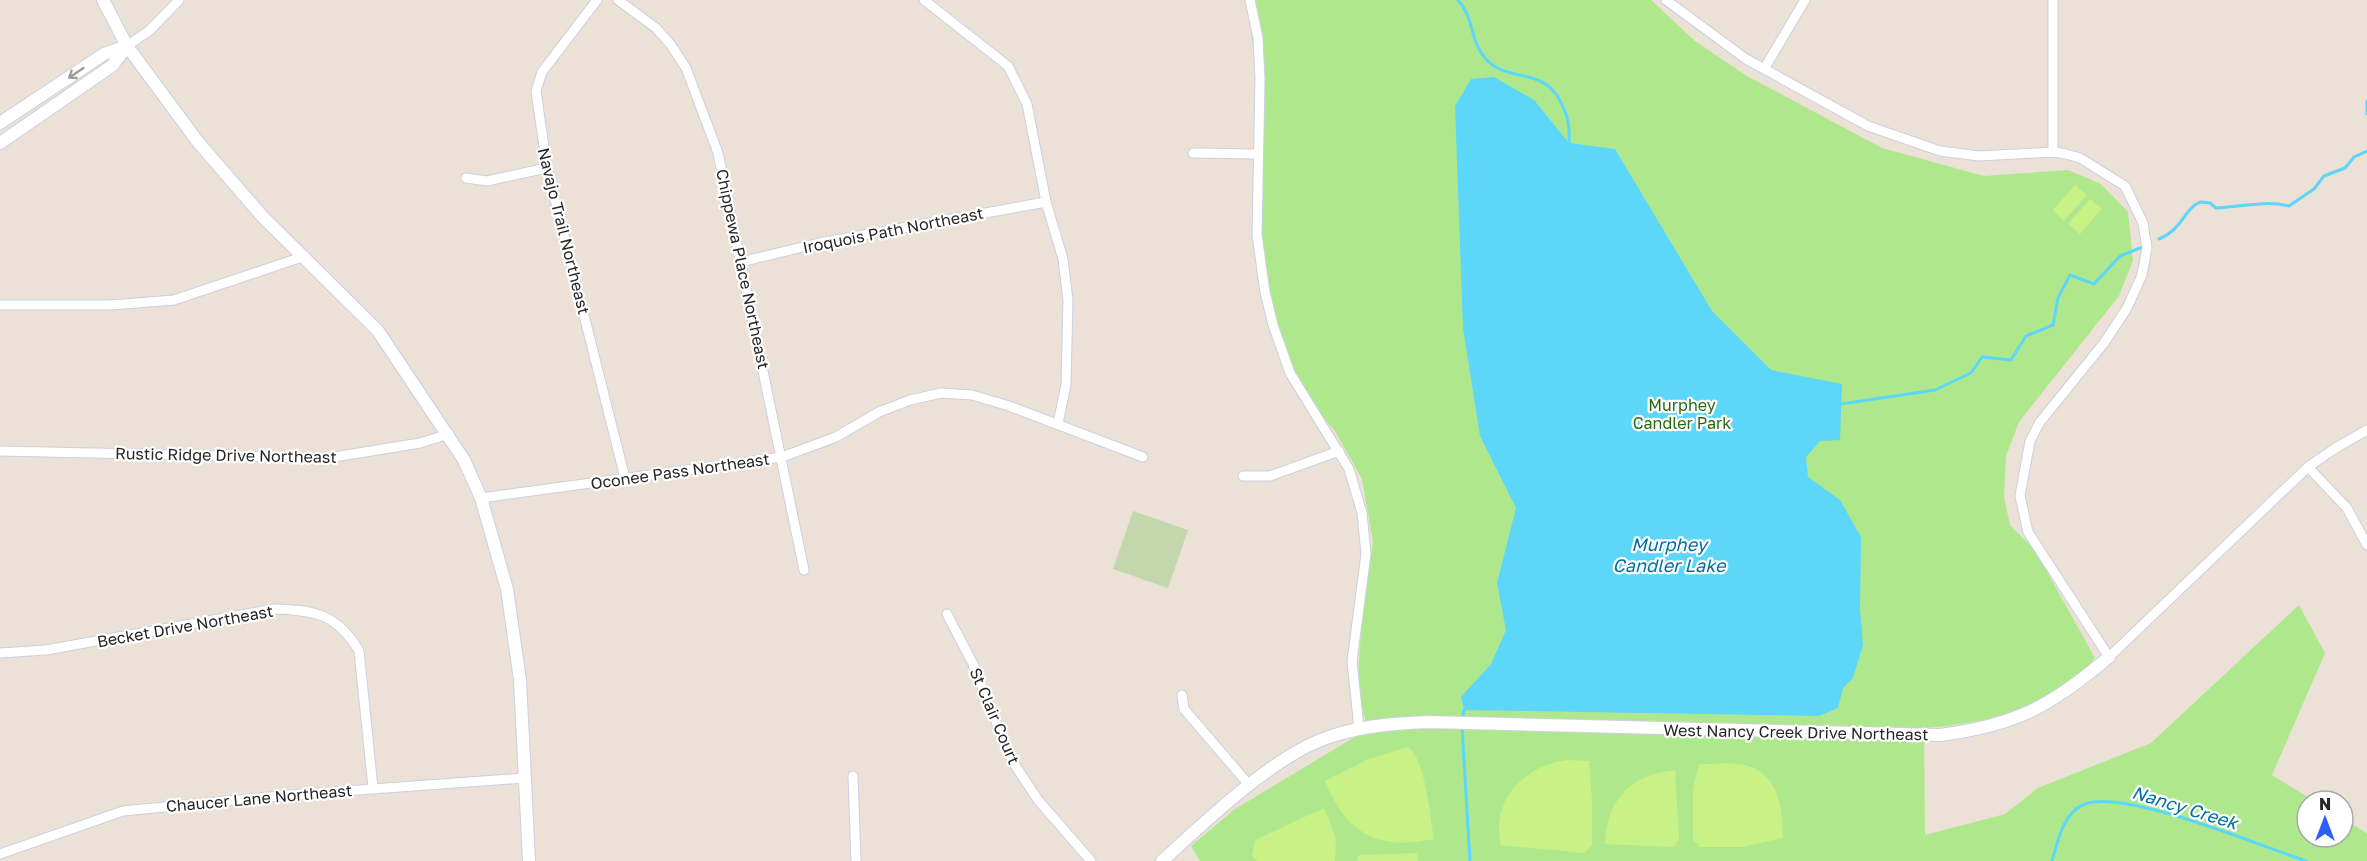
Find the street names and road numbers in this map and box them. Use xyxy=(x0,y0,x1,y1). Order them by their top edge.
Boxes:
street label: Navajo Trail Northeast xyxy=(534,146,594,316)
street label: Chippewa Place Northeast xyxy=(712,167,774,371)
street label: Iroquois Path Northeast xyxy=(801,203,985,257)
street label: Rustic Ridge Drive Northeast xyxy=(115,443,337,467)
street label: Oconee Pass Northeast xyxy=(589,449,771,493)
street label: Becket Drive Northeast xyxy=(95,601,275,651)
street label: St Clair Court xyxy=(966,665,1024,767)
street label: West Nancy Creek Drive Northeast xyxy=(1663,720,1929,744)
street label: Chaucer Lane Northeast xyxy=(165,780,353,816)

